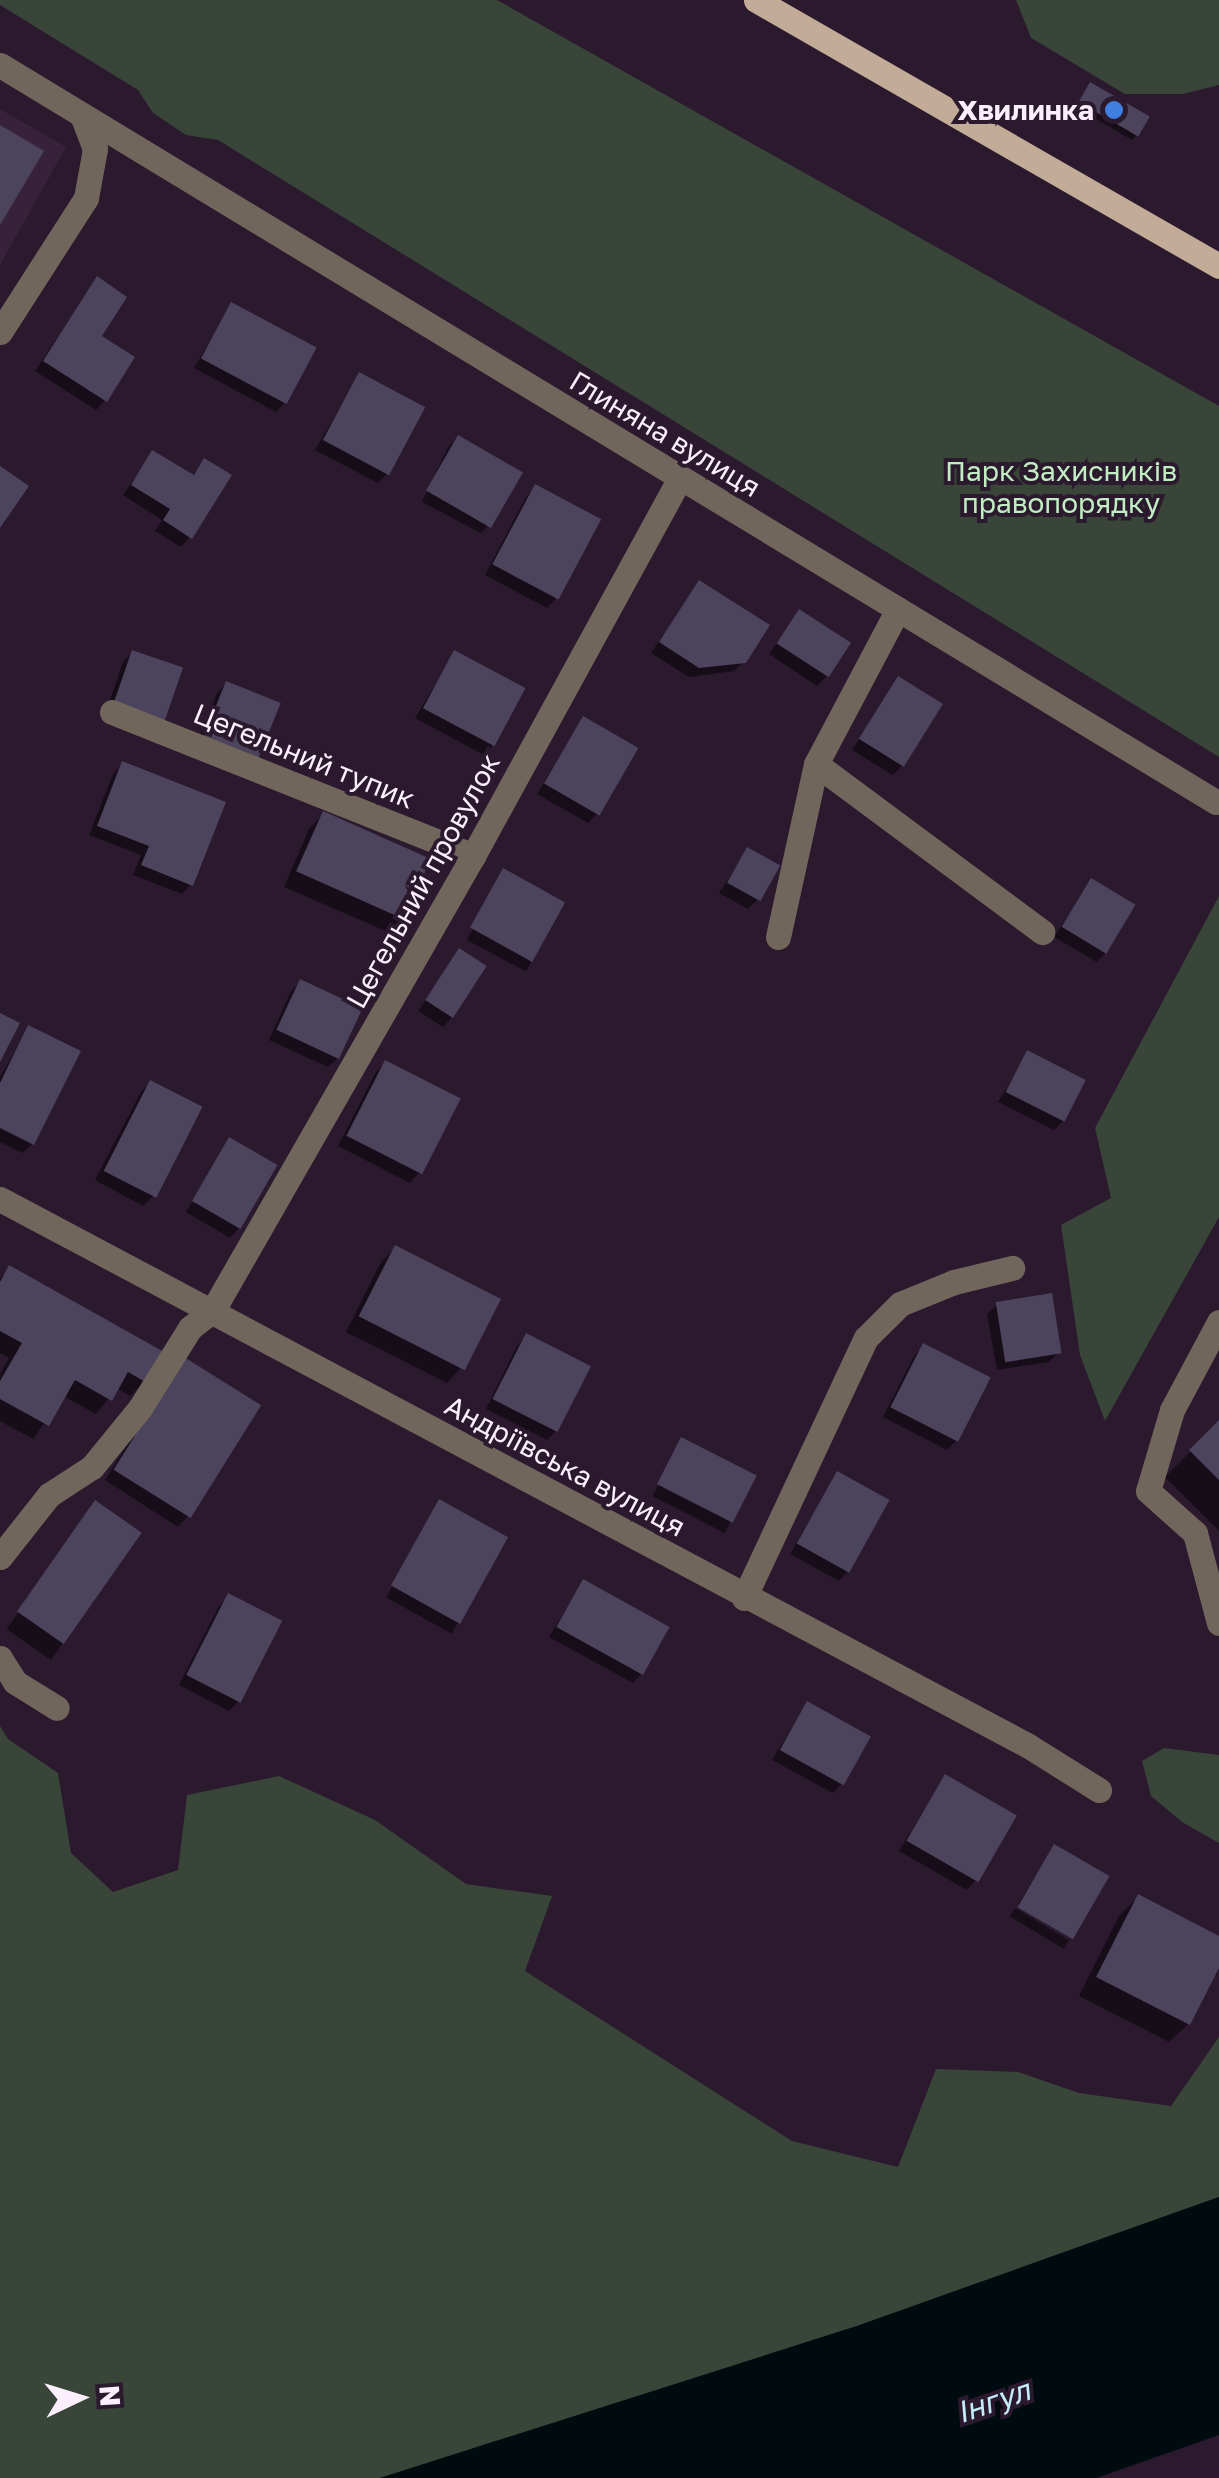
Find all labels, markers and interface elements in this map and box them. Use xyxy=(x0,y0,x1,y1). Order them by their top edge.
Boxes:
place label: Хвилинка xyxy=(957,93,1094,127)
marker: Хвилинка xyxy=(1103,99,1125,121)
street label: Глиняна вулиця xyxy=(564,364,766,504)
park label: Парк Захисників правопорядку xyxy=(945,454,1177,520)
street label: Цегельний тупик xyxy=(189,696,419,816)
street label: Цегельний провулок xyxy=(339,748,507,1014)
street label: Андріївська вулиця xyxy=(439,1388,691,1544)
north arrow xyxy=(30,2348,130,2448)
water label: Інгул xyxy=(951,2372,1035,2430)
text: N xyxy=(93,2384,128,2408)

